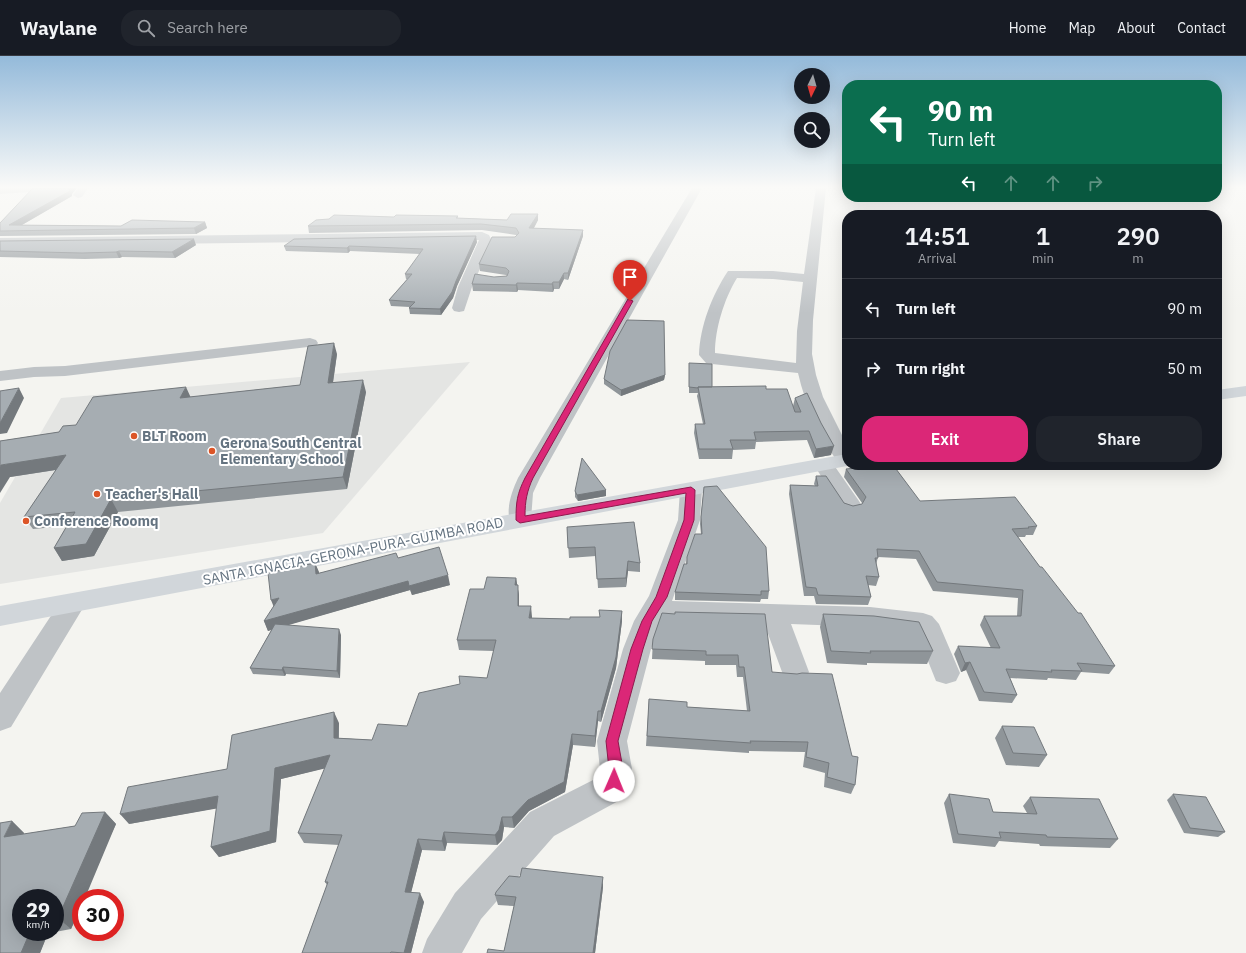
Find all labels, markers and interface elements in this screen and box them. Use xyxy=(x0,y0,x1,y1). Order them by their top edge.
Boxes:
search box xyxy=(121,10,401,46)
text: Waylane xyxy=(20,16,97,40)
icon: search xyxy=(135,17,157,39)
text: Search here xyxy=(167,18,248,37)
text: Home xyxy=(1009,19,1046,37)
text: Map xyxy=(1068,19,1095,37)
text: About xyxy=(1117,19,1155,37)
text: Contact xyxy=(1177,19,1226,37)
north arrow xyxy=(794,68,830,104)
map controls xyxy=(794,68,830,148)
text: 90 m xyxy=(928,92,993,129)
icon: left xyxy=(862,96,914,148)
button: search xyxy=(794,112,830,148)
text: Turn left xyxy=(928,128,996,151)
icon: left xyxy=(958,172,980,194)
icon: ahead xyxy=(1000,172,1022,194)
icon: ahead xyxy=(1042,172,1064,194)
icon: right xyxy=(1084,172,1106,194)
text: 14:51 xyxy=(904,220,970,252)
text: 1 xyxy=(1036,220,1050,252)
text: 290 xyxy=(1116,220,1160,252)
text: Arrival xyxy=(918,250,956,267)
text: min xyxy=(1032,250,1054,267)
text: m xyxy=(1132,250,1144,267)
pin xyxy=(613,260,647,301)
icon: arrive xyxy=(619,266,641,288)
icon: left xyxy=(862,298,884,320)
text: Turn left xyxy=(896,299,956,318)
text: 90 m xyxy=(1167,299,1202,318)
icon: right xyxy=(862,358,884,380)
text: Turn right xyxy=(896,359,965,378)
text: 50 m xyxy=(1167,359,1202,378)
button: Exit xyxy=(862,416,1028,462)
button: Share xyxy=(1036,416,1202,462)
place label: BLT Room xyxy=(142,427,207,445)
marker: BLT Room xyxy=(129,431,139,441)
place label: Gerona South Central Elementary School xyxy=(220,434,361,468)
marker: Gerona South Central Elementary School xyxy=(207,446,217,456)
place label: Teacher's Hall xyxy=(105,485,198,503)
marker: Teacher's Hall xyxy=(92,489,102,499)
place label: Conference Roomq xyxy=(34,512,158,530)
street label: SANTA IGNACIA-GERONA-PURA-GUIMBA ROAD xyxy=(201,513,505,589)
marker: Conference Roomq xyxy=(21,516,31,526)
position arrow xyxy=(593,760,635,802)
speed limit sign: 30 xyxy=(72,889,124,941)
text: 29 xyxy=(26,896,50,923)
text: km/h xyxy=(26,918,50,931)

